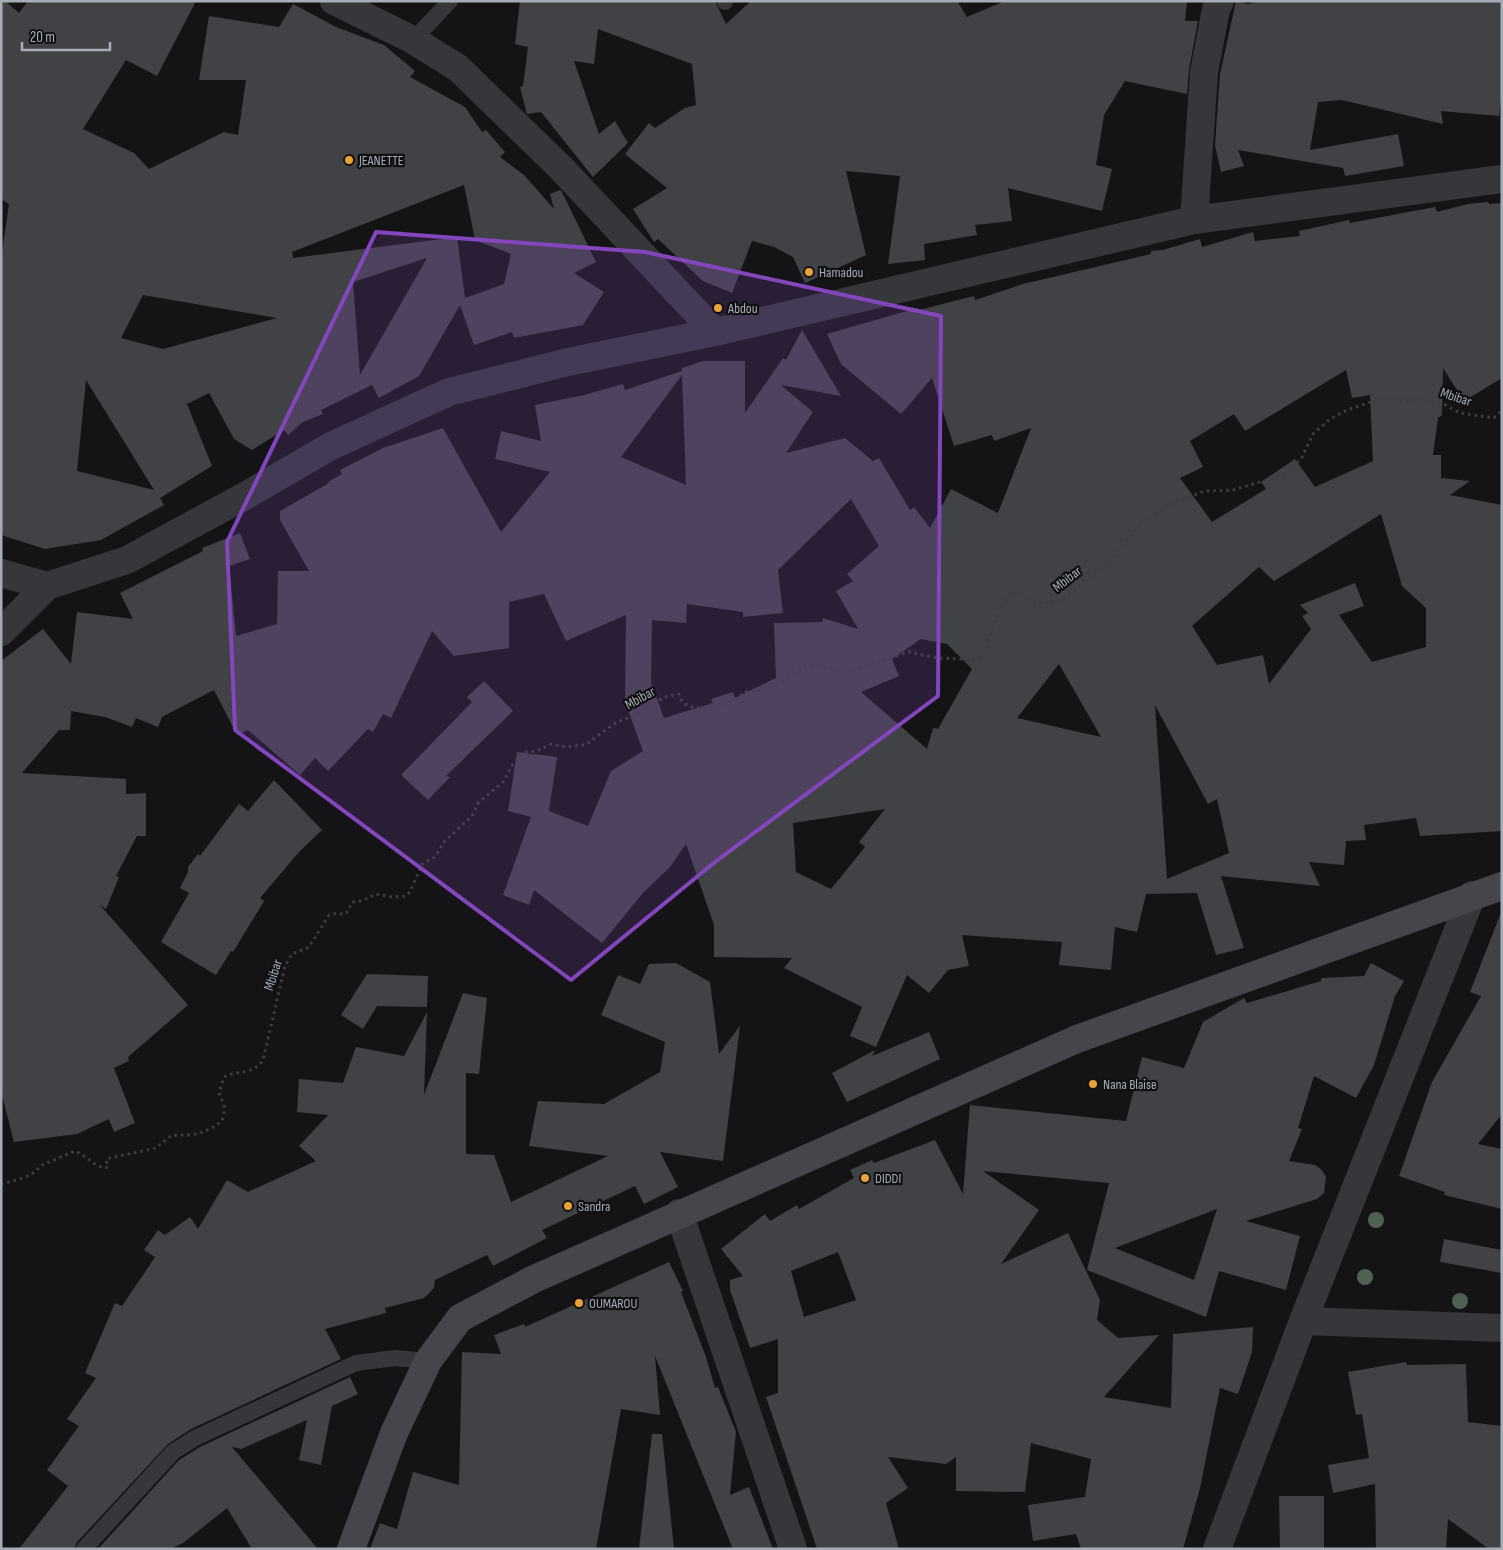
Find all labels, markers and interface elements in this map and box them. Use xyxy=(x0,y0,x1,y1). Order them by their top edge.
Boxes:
scale bar xyxy=(22,20,110,52)
text: 20 m xyxy=(30,28,55,47)
place label: JEANETTE xyxy=(358,152,404,169)
marker: JEANETTE xyxy=(343,154,355,166)
place label: Hamadou xyxy=(819,264,864,281)
marker: Hamadou xyxy=(803,266,815,278)
place label: Abdou xyxy=(727,300,758,317)
marker: Abdou xyxy=(712,302,724,314)
street label: Mbibar xyxy=(1438,384,1474,410)
street label: Mbibar xyxy=(1049,562,1085,596)
street label: Mbibar xyxy=(622,683,658,713)
street label: Mbibar xyxy=(260,957,286,993)
place label: Nana Blaise xyxy=(1103,1076,1157,1093)
marker: Nana Blaise xyxy=(1087,1078,1099,1090)
place label: DIDDI xyxy=(875,1170,901,1187)
marker: DIDDI xyxy=(859,1172,871,1184)
place label: Sandra xyxy=(578,1198,610,1215)
marker: Sandra xyxy=(562,1200,574,1212)
place label: OUMAROU xyxy=(589,1295,637,1312)
marker: OUMAROU xyxy=(573,1297,585,1309)

